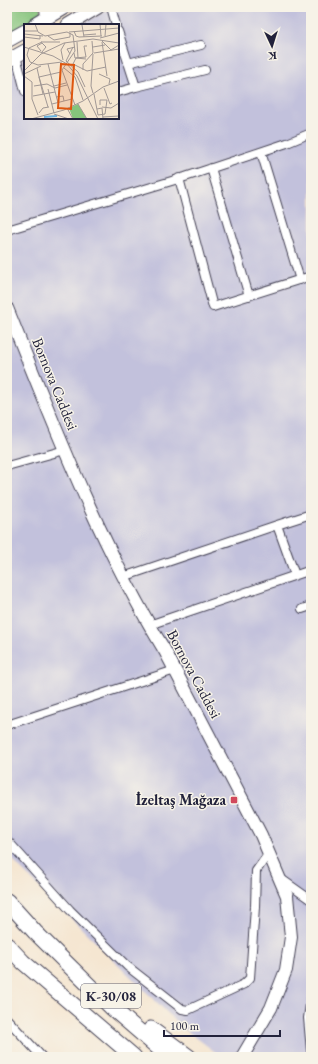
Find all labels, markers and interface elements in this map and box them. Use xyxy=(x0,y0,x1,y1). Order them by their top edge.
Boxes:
inset map xyxy=(24,24,119,119)
north arrow xyxy=(252,26,292,66)
text: K xyxy=(267,49,277,63)
street label: Bornova Caddesi xyxy=(28,335,83,433)
street label: Bornova Caddesi xyxy=(163,626,226,722)
place label: İzeltaş Mağaza xyxy=(136,790,226,809)
marker: İzeltaş Mağaza xyxy=(229,795,239,805)
road number: K-30/08 xyxy=(81,984,141,1008)
scale bar xyxy=(164,1012,280,1038)
text: 100 m xyxy=(170,1018,200,1034)

